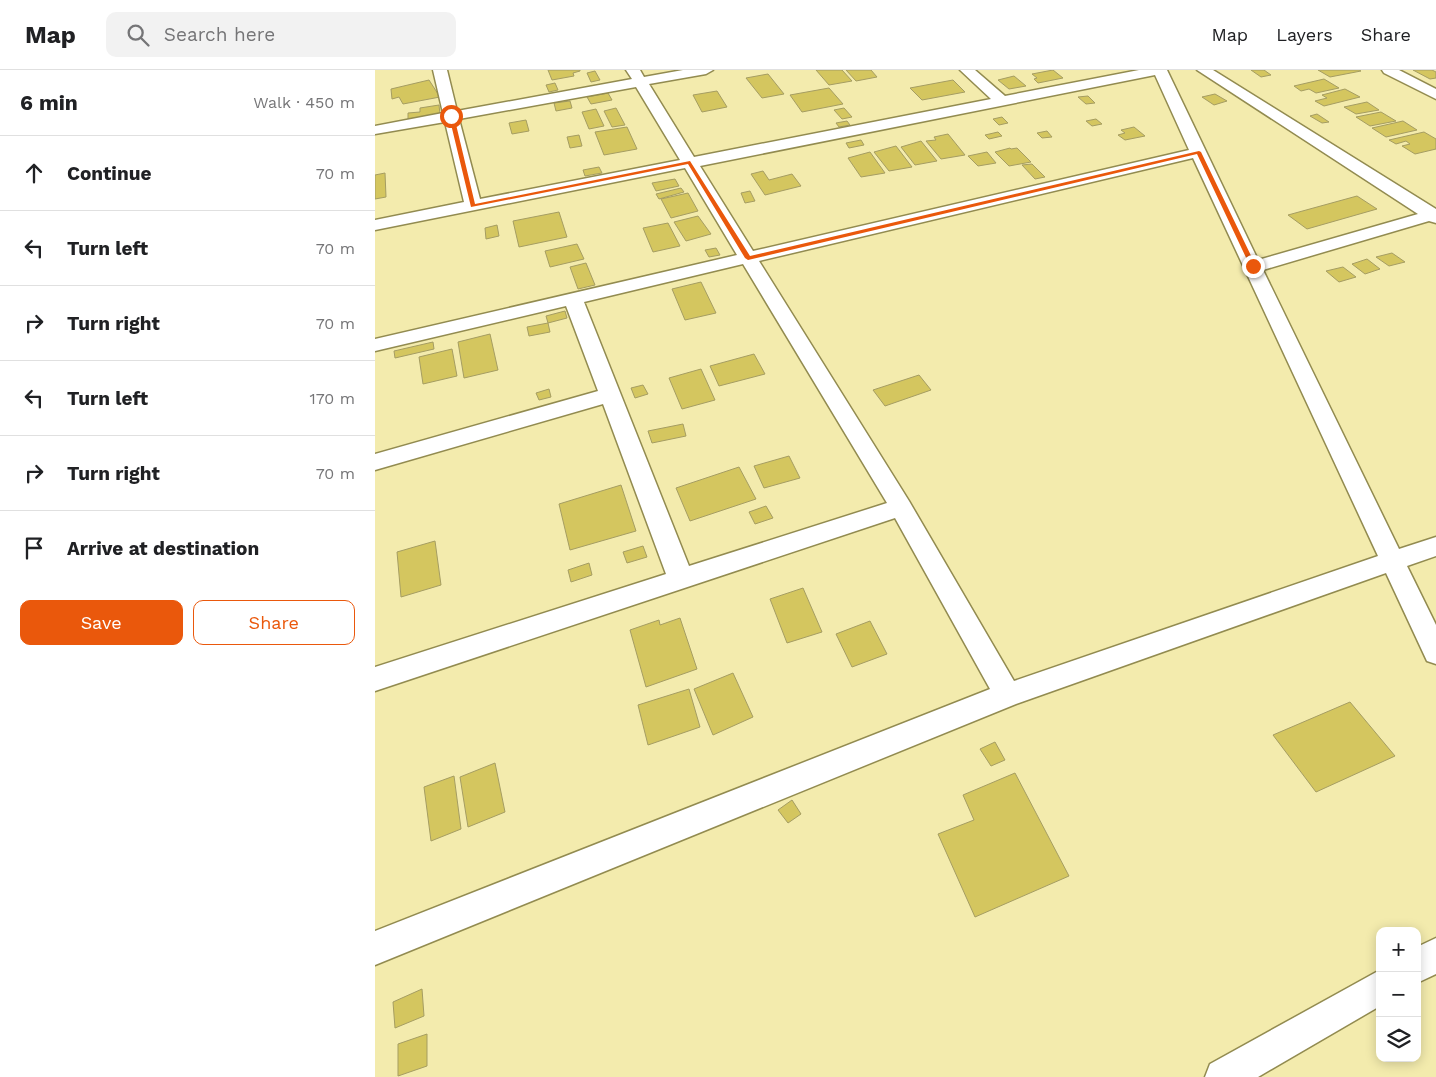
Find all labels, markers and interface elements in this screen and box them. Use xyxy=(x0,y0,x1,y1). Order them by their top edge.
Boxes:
search box xyxy=(106,12,456,57)
text: Map xyxy=(25,21,76,49)
icon: search xyxy=(124,21,152,49)
text: Search here xyxy=(164,23,275,46)
text: Map xyxy=(1211,24,1248,45)
text: Layers xyxy=(1276,24,1333,45)
text: Share xyxy=(1361,24,1411,45)
text: 6 min xyxy=(20,90,78,115)
text: Walk · 450 m xyxy=(253,93,355,112)
route start xyxy=(440,105,463,128)
icon: ahead xyxy=(20,159,48,187)
text: Continue xyxy=(67,162,151,185)
text: 70 m xyxy=(316,164,355,183)
icon: left xyxy=(20,234,48,262)
text: Turn left xyxy=(67,237,148,260)
text: 70 m xyxy=(316,239,355,258)
route end xyxy=(1242,255,1265,278)
icon: right xyxy=(20,309,48,337)
text: Turn right xyxy=(67,312,160,335)
text: 70 m xyxy=(316,314,355,333)
icon: left xyxy=(20,384,48,412)
text: Turn left xyxy=(67,387,148,410)
text: 170 m xyxy=(309,389,355,408)
icon: right xyxy=(20,459,48,487)
text: Turn right xyxy=(67,462,160,485)
text: 70 m xyxy=(316,464,355,483)
icon: arrive xyxy=(20,534,48,562)
text: Arrive at destination xyxy=(67,537,259,560)
button: Save xyxy=(20,600,183,645)
button: Share xyxy=(193,600,355,645)
map controls xyxy=(1376,927,1421,1062)
button: + xyxy=(1376,927,1421,972)
button: − xyxy=(1376,972,1421,1017)
button: layers xyxy=(1376,1017,1421,1062)

